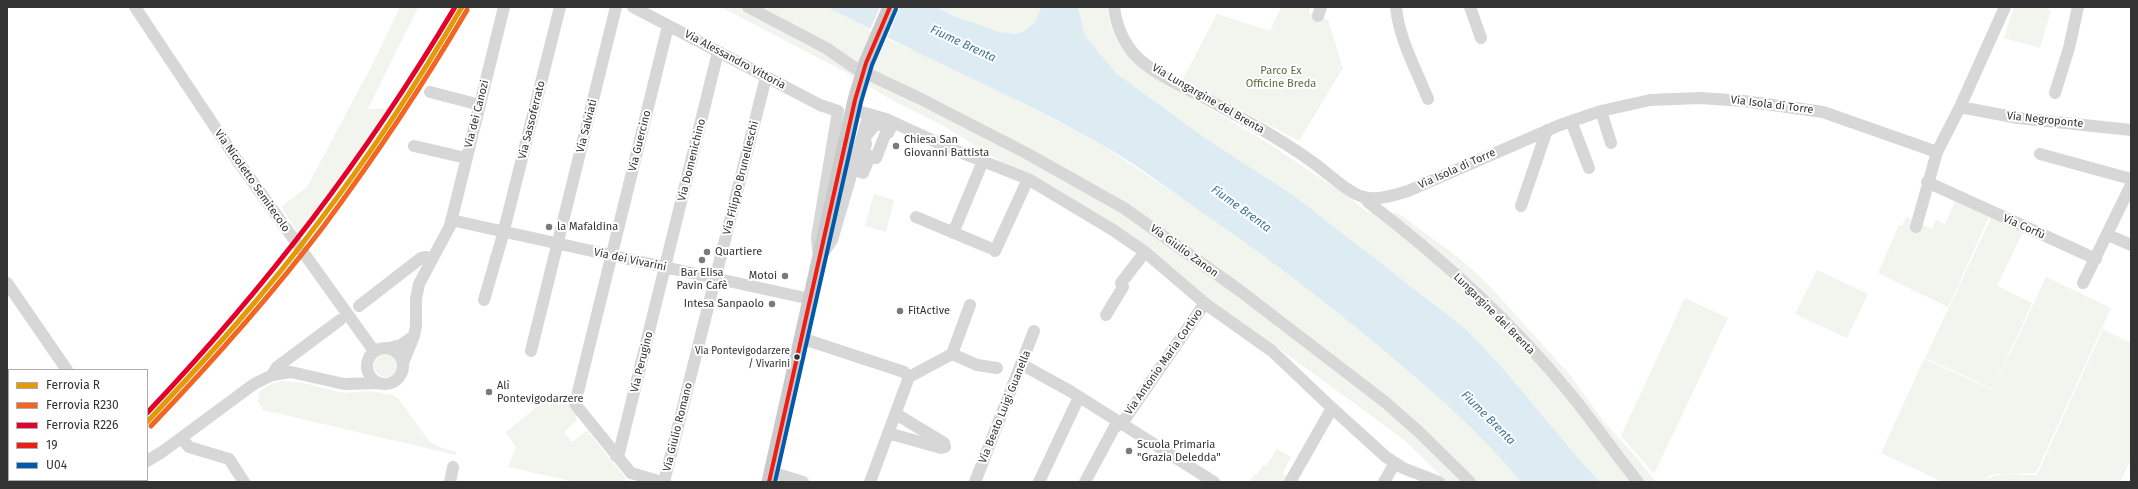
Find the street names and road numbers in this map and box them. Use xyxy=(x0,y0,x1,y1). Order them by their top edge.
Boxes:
street label: Via Alessandro Vittoria xyxy=(682,28,788,92)
street label: Via Lungargine del Brenta xyxy=(1149,61,1267,137)
street label: Via dei Canozi xyxy=(462,79,492,149)
street label: Via Sassoferrato xyxy=(516,79,548,161)
street label: Via Isola di Torre xyxy=(1730,93,1814,117)
street label: Via Salviati xyxy=(574,98,600,154)
street label: Via Guercino xyxy=(626,109,654,173)
street label: Via Negroponte xyxy=(2006,109,2084,131)
street label: Via Domenichino xyxy=(675,118,709,202)
street label: Via Filippo Brunelleschi xyxy=(720,120,762,236)
street label: Via Nicoletto Semitecolo xyxy=(212,127,292,235)
street label: Via Isola di Torre xyxy=(1416,146,1498,192)
street label: Via Corfù xyxy=(2001,212,2047,242)
street label: Via Giulio Zanon xyxy=(1147,222,1221,280)
street label: Via dei Vivarini xyxy=(592,246,668,274)
street label: Lungargine del Brenta xyxy=(1451,271,1537,357)
street label: Via Antonio Maria Cortivo xyxy=(1122,307,1206,417)
street label: Via Perugino xyxy=(628,330,656,394)
street label: Via Beato Luigi Guanella xyxy=(976,349,1034,465)
street label: Via Giulio Romano xyxy=(661,381,695,473)

